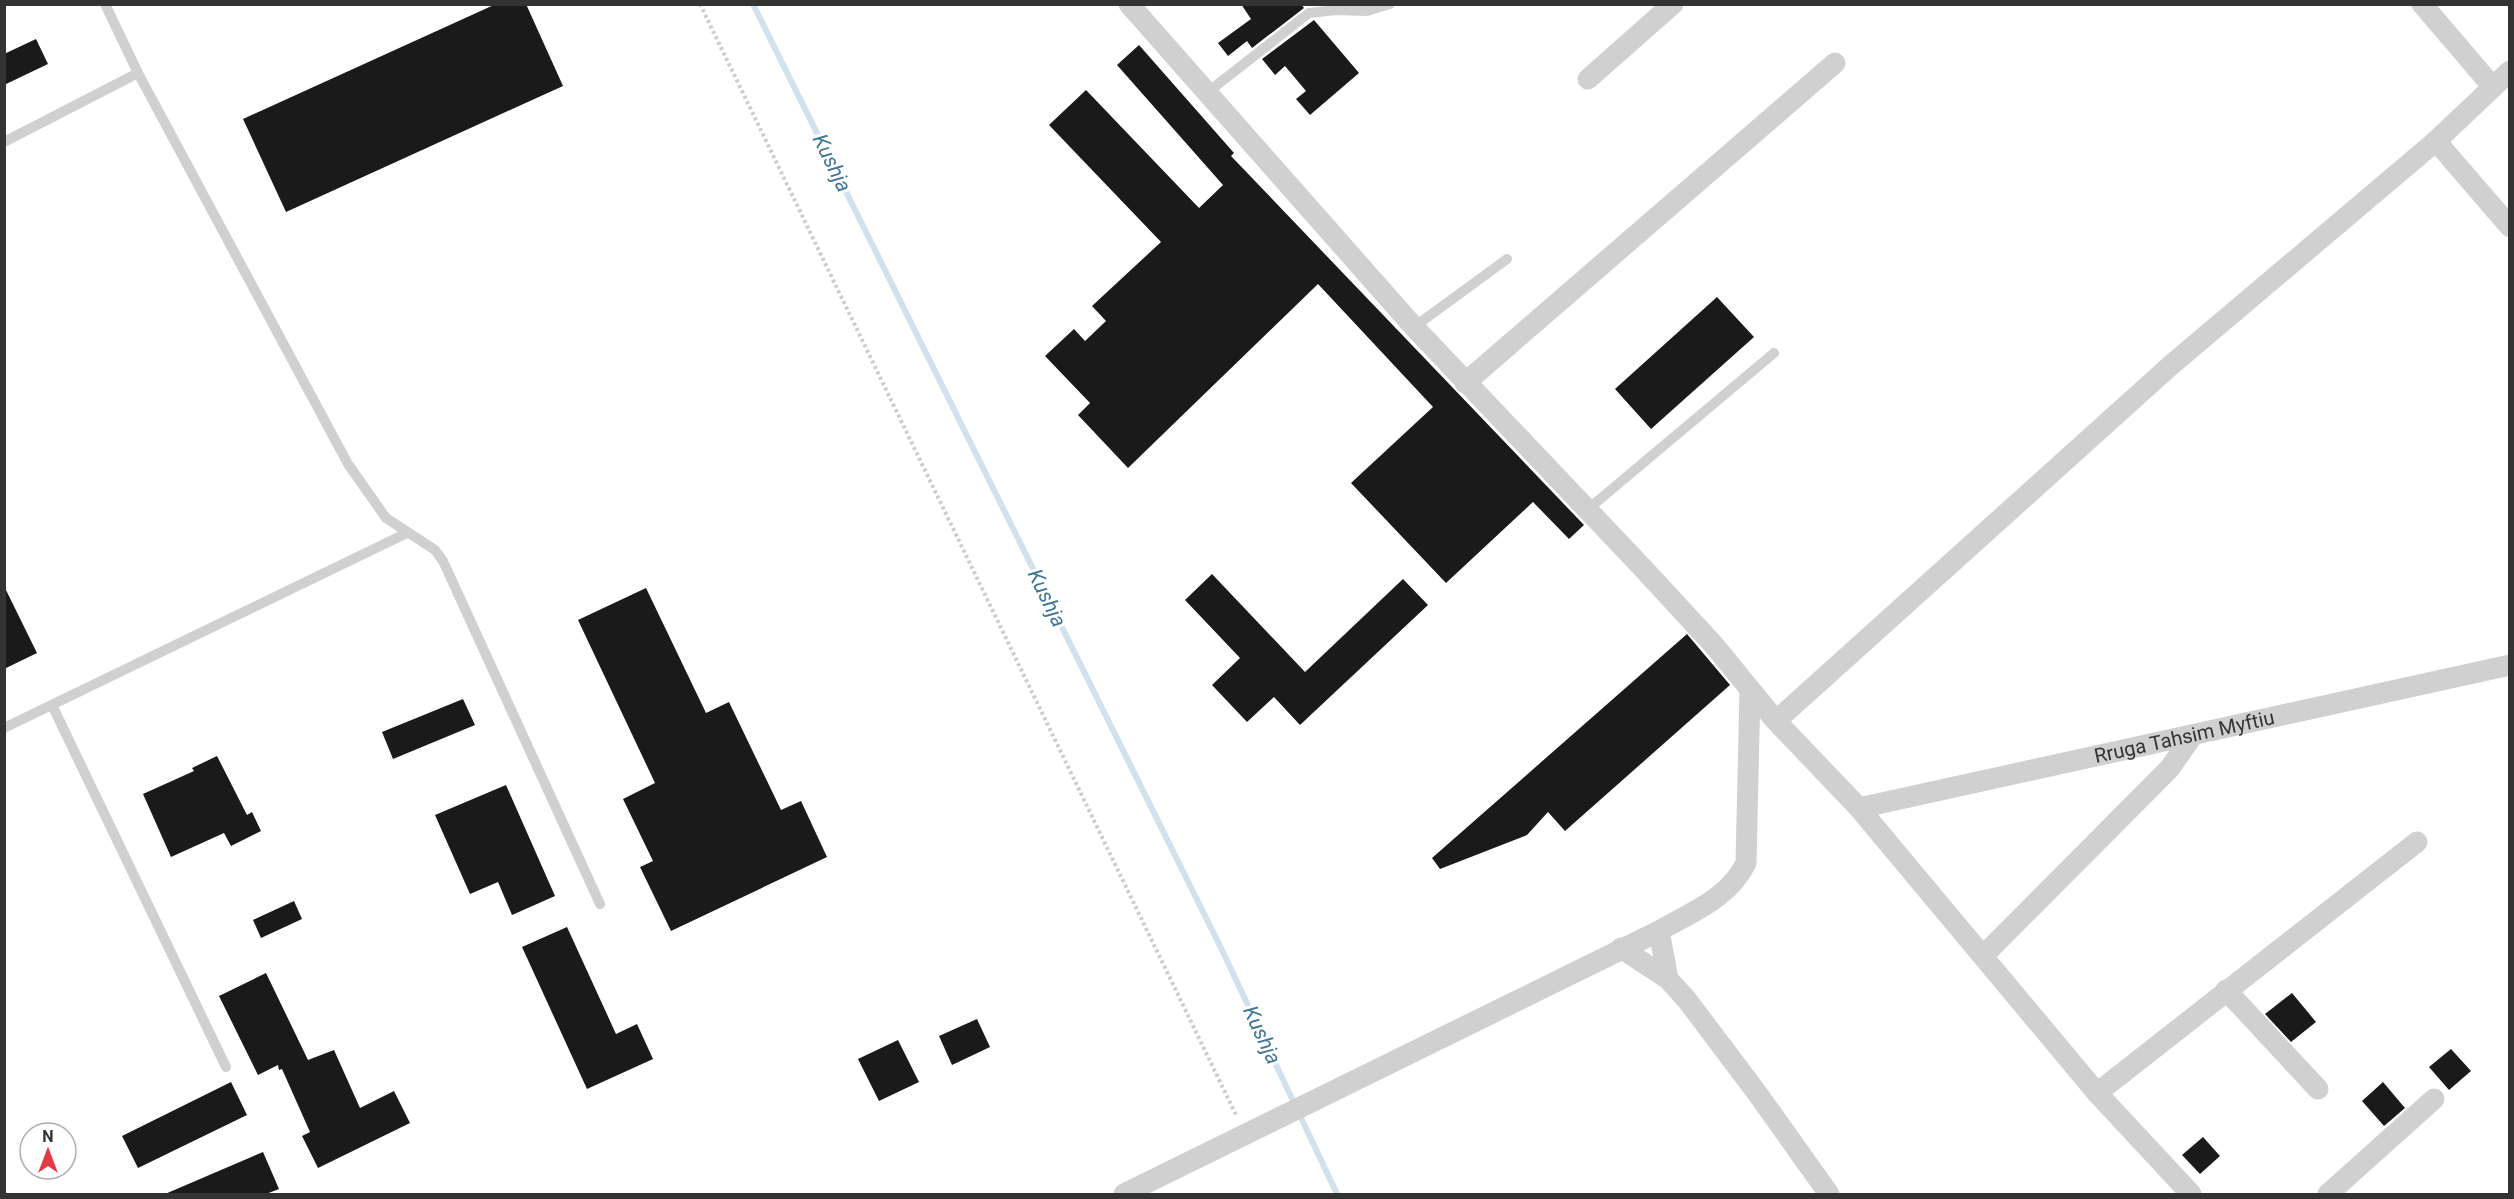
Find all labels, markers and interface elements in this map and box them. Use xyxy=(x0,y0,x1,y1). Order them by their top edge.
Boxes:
water label: Kushja xyxy=(808,130,856,196)
water label: Kushja xyxy=(1023,565,1071,631)
street label: Rruga Tahsim Myftiu xyxy=(2092,705,2277,768)
water label: Kushja xyxy=(1238,1002,1286,1068)
north arrow xyxy=(18,1121,78,1181)
text: N xyxy=(42,1127,54,1146)

